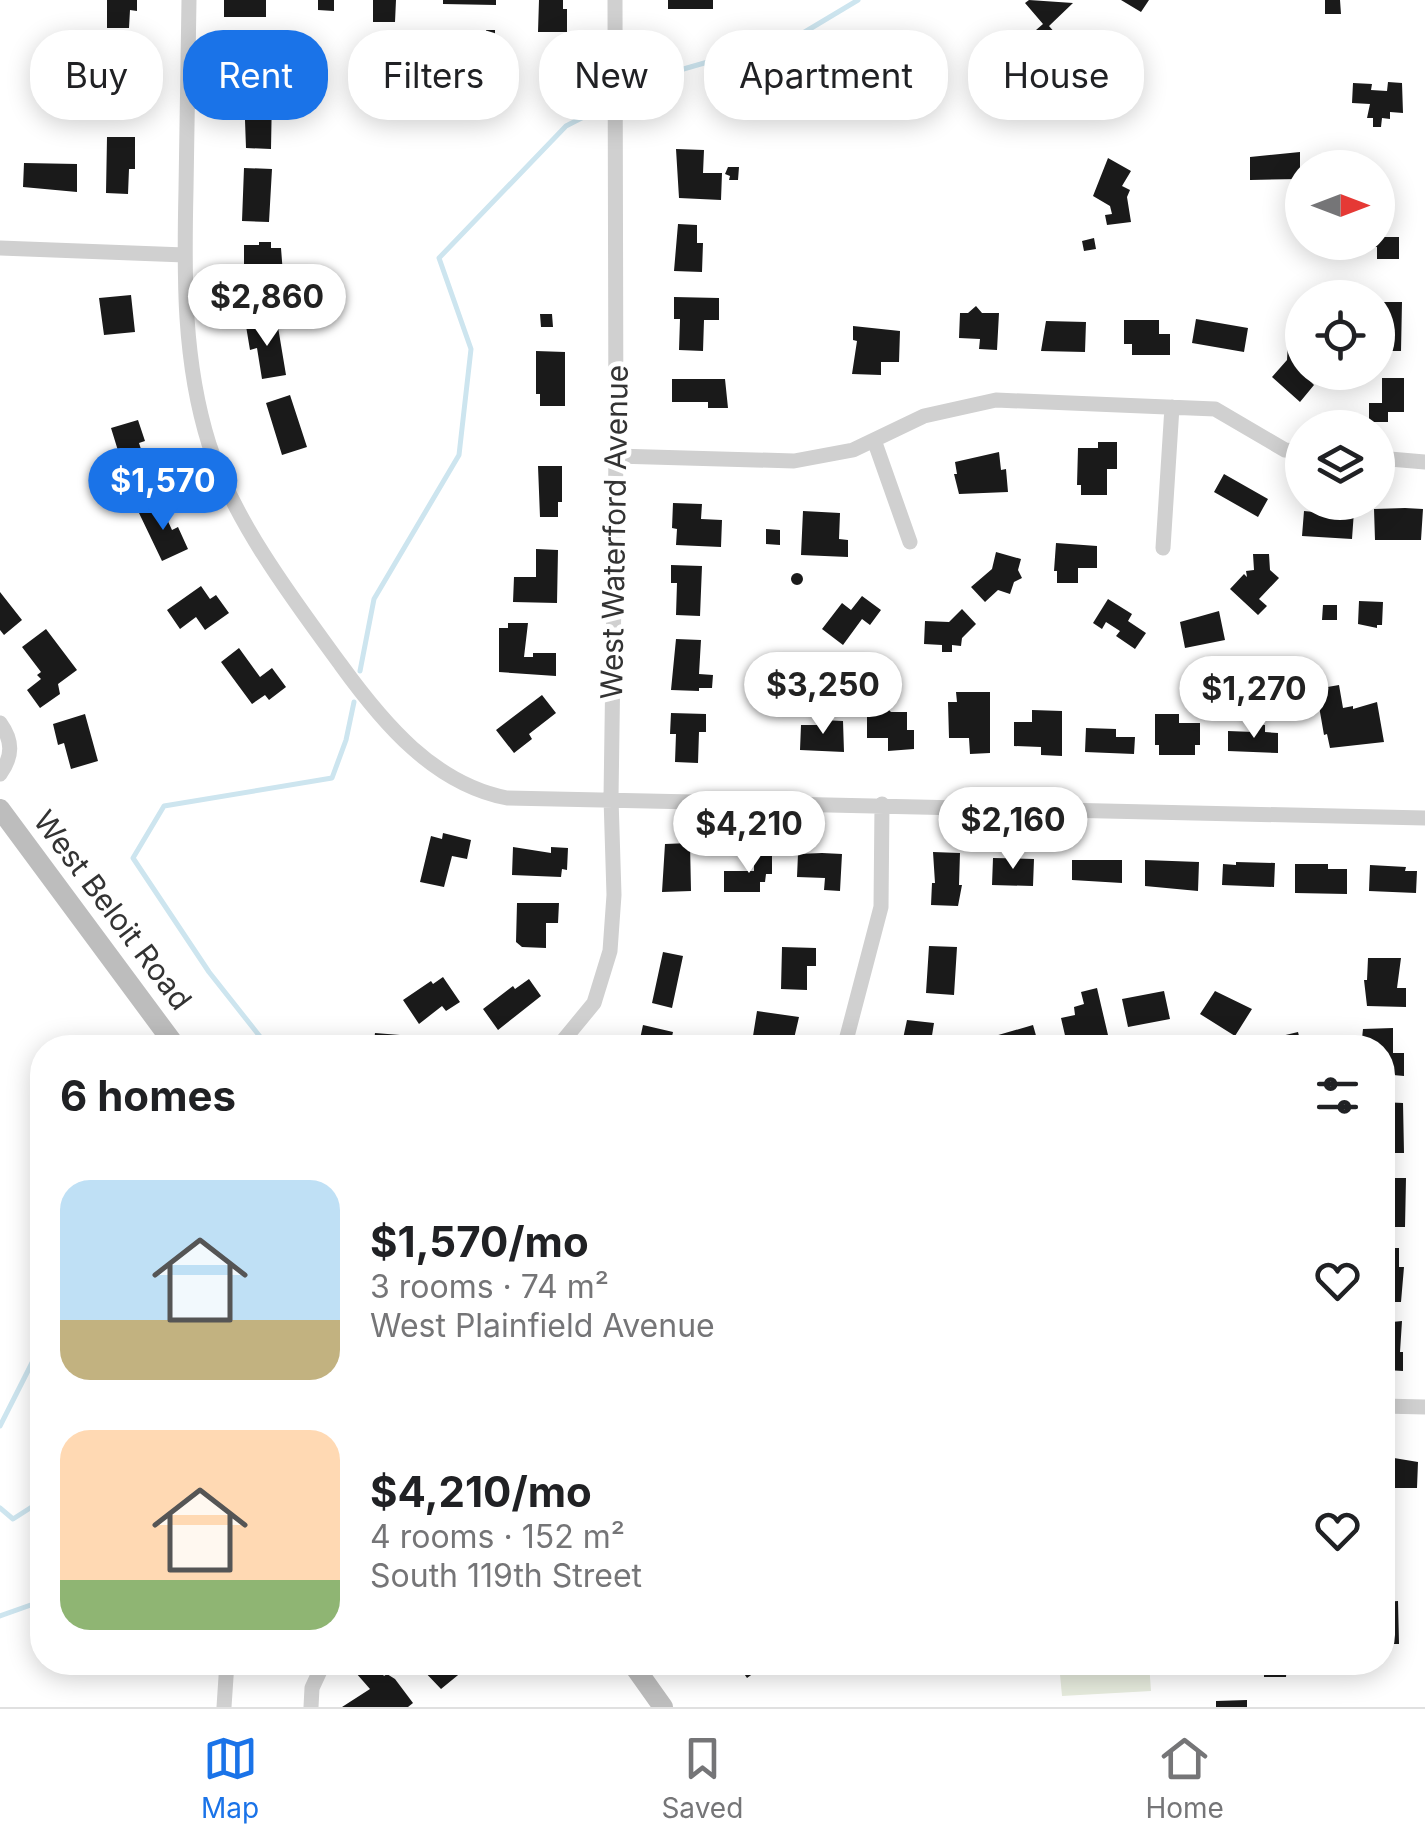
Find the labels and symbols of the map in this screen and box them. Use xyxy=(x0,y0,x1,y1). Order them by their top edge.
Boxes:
north arrow xyxy=(1285,150,1395,260)
pin: $2,860 xyxy=(186,264,348,349)
street label: West Waterford Avenue xyxy=(593,364,635,700)
pin: $1,570 xyxy=(82,448,244,533)
pin: $3,250 xyxy=(742,652,904,737)
pin: $1,270 xyxy=(1173,656,1335,741)
pin: $2,160 xyxy=(932,787,1094,872)
pin: $4,210 xyxy=(668,791,830,876)
street label: West Beloit Road xyxy=(26,803,200,1017)

